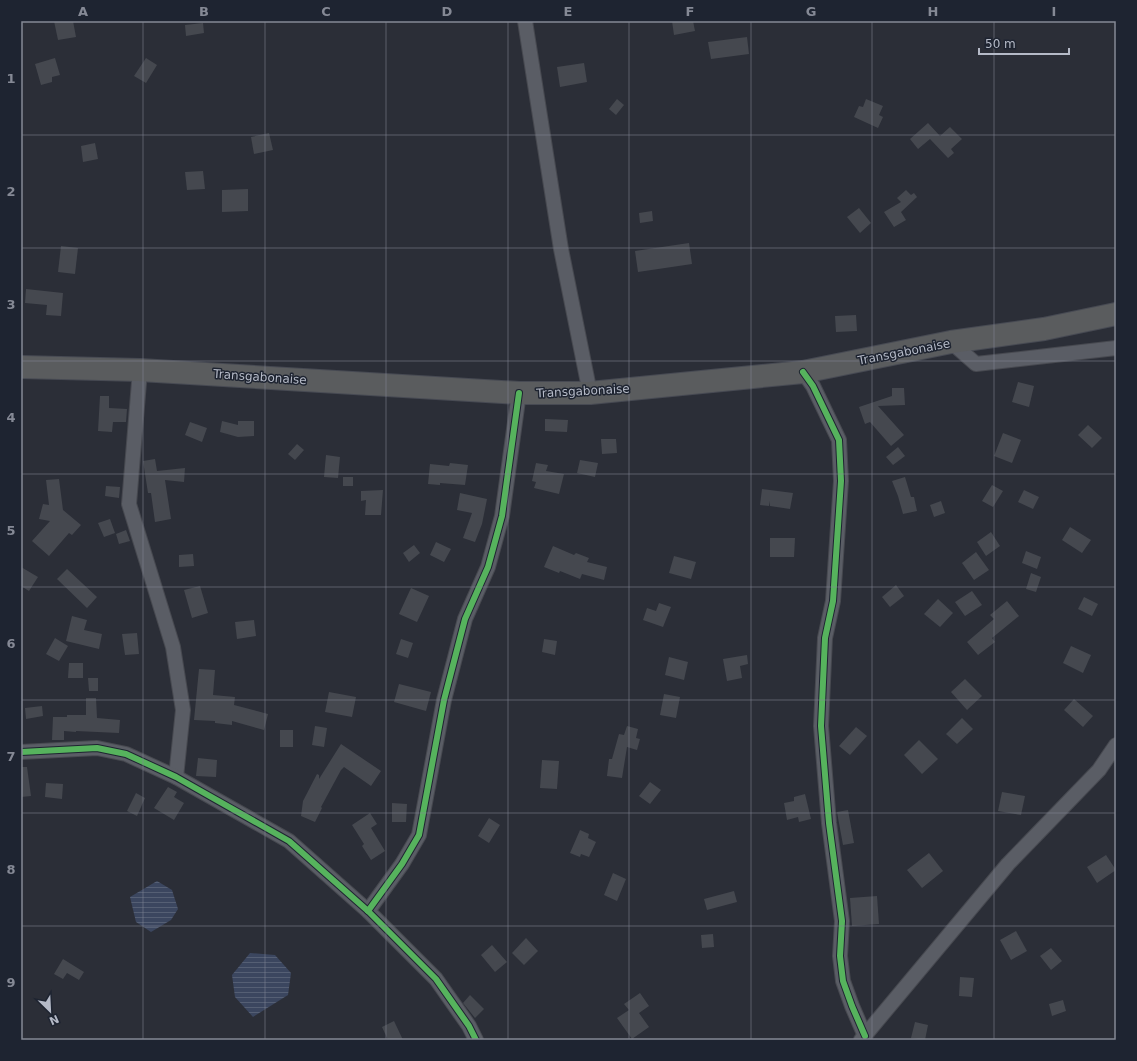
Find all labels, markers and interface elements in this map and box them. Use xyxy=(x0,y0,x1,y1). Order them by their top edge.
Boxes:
text: A xyxy=(78,4,88,19)
text: B xyxy=(199,4,209,19)
text: C xyxy=(321,4,331,19)
text: D xyxy=(442,4,453,19)
text: E xyxy=(564,4,572,19)
text: F xyxy=(686,4,694,19)
text: G xyxy=(806,4,816,19)
text: H xyxy=(928,4,938,19)
text: I xyxy=(1052,4,1056,19)
scale bar xyxy=(979,30,1069,56)
text: 50 m xyxy=(985,37,1016,51)
text: 1 xyxy=(6,71,16,86)
text: 2 xyxy=(6,184,16,199)
text: 3 xyxy=(6,297,16,312)
street label: Transgabonaise xyxy=(856,336,951,368)
street label: Transgabonaise xyxy=(212,367,307,387)
street label: Transgabonaise xyxy=(535,382,630,400)
text: 4 xyxy=(6,410,16,425)
text: 5 xyxy=(6,523,16,538)
text: 6 xyxy=(6,636,16,651)
text: 7 xyxy=(6,749,16,764)
text: 8 xyxy=(6,862,16,877)
text: 9 xyxy=(6,975,16,990)
north arrow xyxy=(30,991,70,1031)
text: N xyxy=(47,1012,61,1027)

